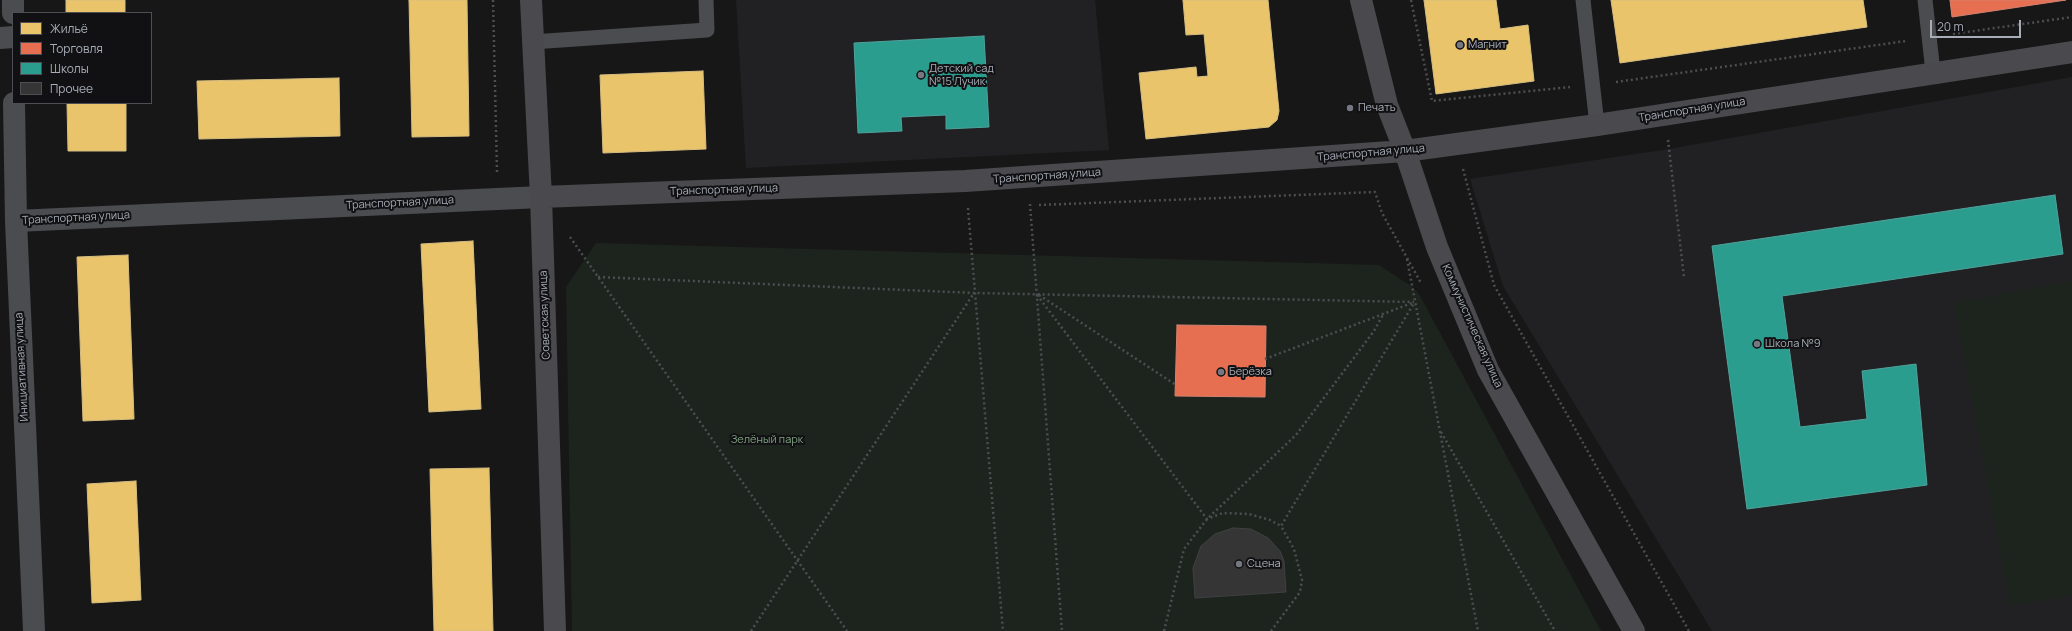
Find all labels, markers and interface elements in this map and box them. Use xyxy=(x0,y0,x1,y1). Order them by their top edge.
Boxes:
legend xyxy=(12,12,152,104)
scale bar xyxy=(1932,12,2023,38)
text: 20 m xyxy=(1937,18,1964,35)
text: Жильё xyxy=(50,20,88,37)
place label: Магнит xyxy=(1468,38,1507,52)
text: Торговля xyxy=(50,40,103,57)
marker: Магнит xyxy=(1455,40,1465,50)
text: Школы xyxy=(50,60,89,77)
place label: Детский сад №15 Лучик xyxy=(929,62,994,88)
marker: Детский сад №15 Лучик xyxy=(916,70,926,80)
text: Прочее xyxy=(50,80,93,97)
street label: Транспортная улица xyxy=(1638,95,1746,125)
place label: Печать xyxy=(1358,101,1396,115)
marker: Печать xyxy=(1345,103,1355,113)
street label: Транспортная улица xyxy=(1317,142,1425,164)
street label: Транспортная улица xyxy=(993,166,1101,186)
street label: Транспортная улица xyxy=(670,182,778,198)
street label: Транспортная улица xyxy=(346,194,454,212)
street label: Транспортная улица xyxy=(22,209,130,227)
street label: Коммунистическая улица xyxy=(1439,262,1505,390)
street label: Советская улица xyxy=(537,270,553,360)
street label: Инициативная улица xyxy=(13,312,31,422)
place label: Школа №9 xyxy=(1765,337,1820,351)
marker: Школа №9 xyxy=(1752,339,1762,349)
place label: Берёзка xyxy=(1229,365,1272,379)
marker: Берёзка xyxy=(1216,367,1226,377)
park label: Зелёный парк xyxy=(731,433,803,447)
place label: Сцена xyxy=(1247,557,1281,571)
marker: Сцена xyxy=(1234,559,1244,569)

